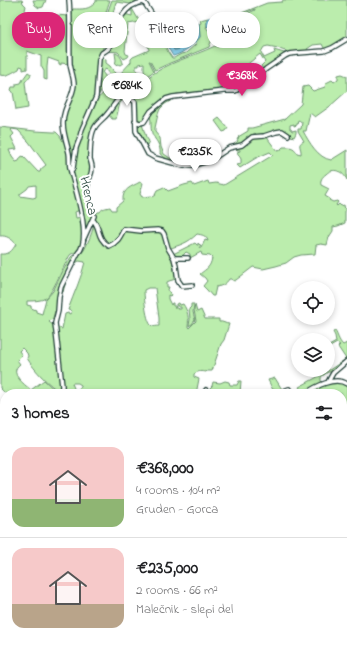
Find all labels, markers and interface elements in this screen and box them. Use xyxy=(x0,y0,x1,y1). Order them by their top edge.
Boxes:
chip: Buy xyxy=(12,12,65,48)
chip: Rent xyxy=(73,12,127,48)
chip: Filters xyxy=(135,12,199,48)
chip: New xyxy=(207,12,260,48)
pin: €368K xyxy=(214,63,270,97)
text: €368K xyxy=(226,66,258,85)
pin: €684K xyxy=(99,73,155,107)
text: €684K xyxy=(111,76,143,95)
pin: €235K xyxy=(167,139,223,173)
text: €235K xyxy=(178,142,212,161)
street label: Hrenca xyxy=(73,174,103,218)
map controls xyxy=(291,281,335,377)
button: locate xyxy=(291,281,335,325)
button: layers xyxy=(291,333,335,377)
text: 3 homes xyxy=(12,401,70,426)
icon: filters xyxy=(313,402,335,424)
text: €368,000 xyxy=(136,456,194,481)
icon: home xyxy=(44,463,92,511)
text: 4 rooms · 104 m² xyxy=(136,481,220,500)
text: Gruden - Gorca xyxy=(136,500,218,519)
text: €235,000 xyxy=(136,556,198,581)
icon: home xyxy=(44,564,92,612)
text: 2 rooms · 66 m² xyxy=(136,581,218,600)
text: Malečnik - slepi del xyxy=(136,600,233,619)

